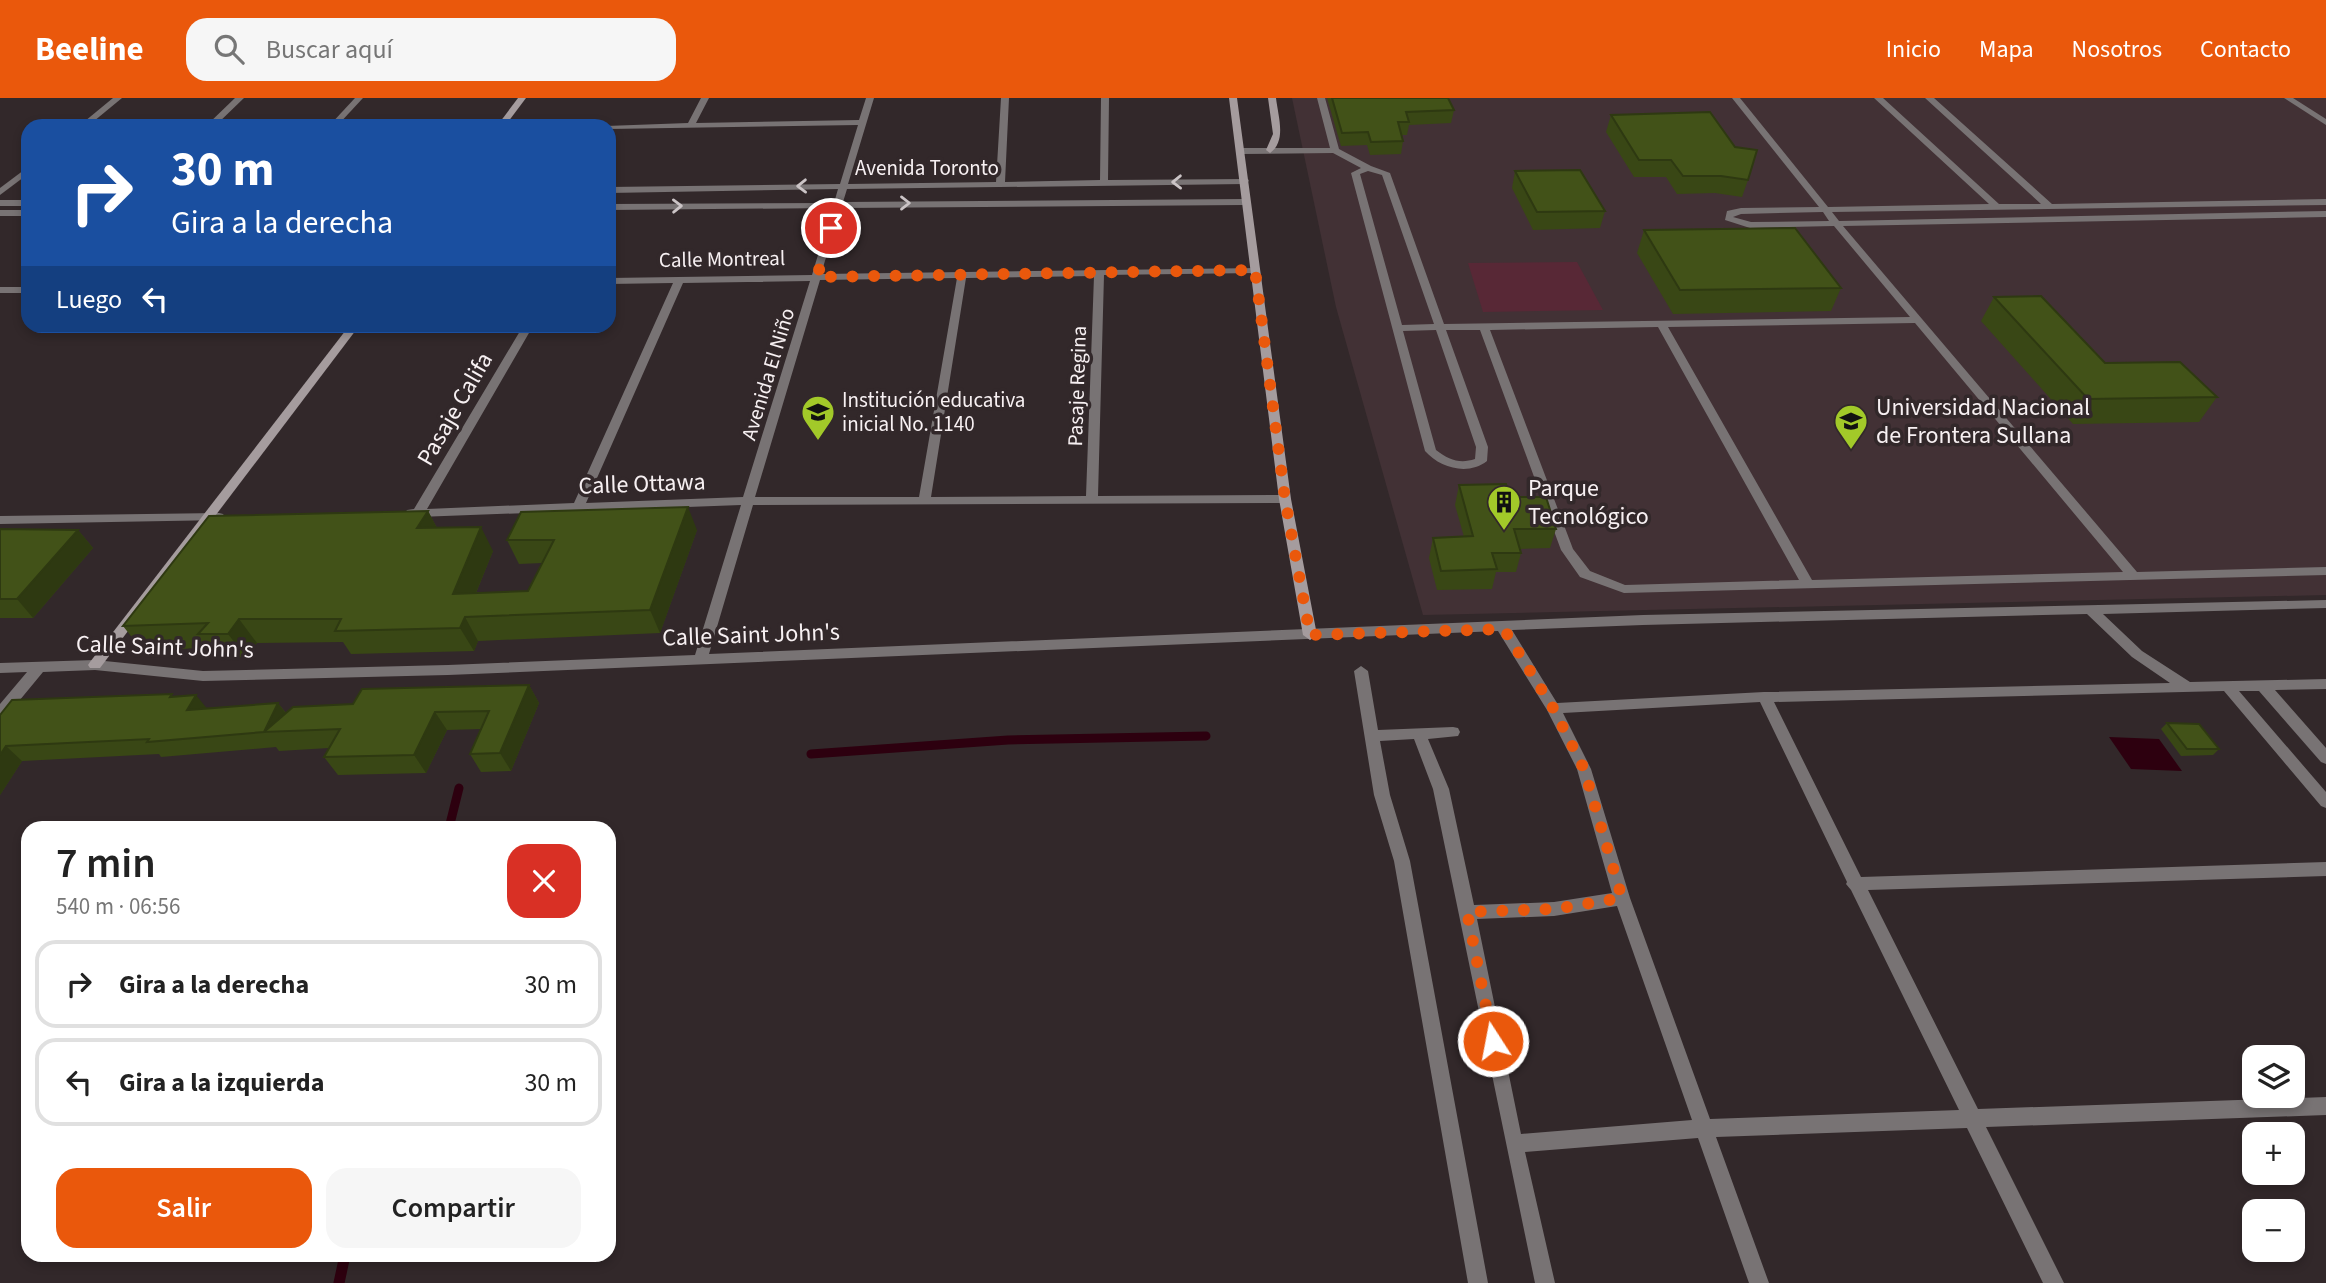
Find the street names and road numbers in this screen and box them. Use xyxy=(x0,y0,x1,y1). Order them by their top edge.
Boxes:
street label: Avenida Toronto xyxy=(855,153,999,183)
street label: Calle Montreal xyxy=(659,243,785,275)
street label: Avenida El Niño xyxy=(734,304,802,444)
street label: Pasaje Regina xyxy=(1060,325,1094,447)
street label: Pasaje Califa xyxy=(408,346,502,472)
street label: Calle Ottawa xyxy=(578,464,706,504)
street label: Calle Saint John's xyxy=(662,614,840,656)
street label: Calle Saint John's xyxy=(76,626,254,668)

